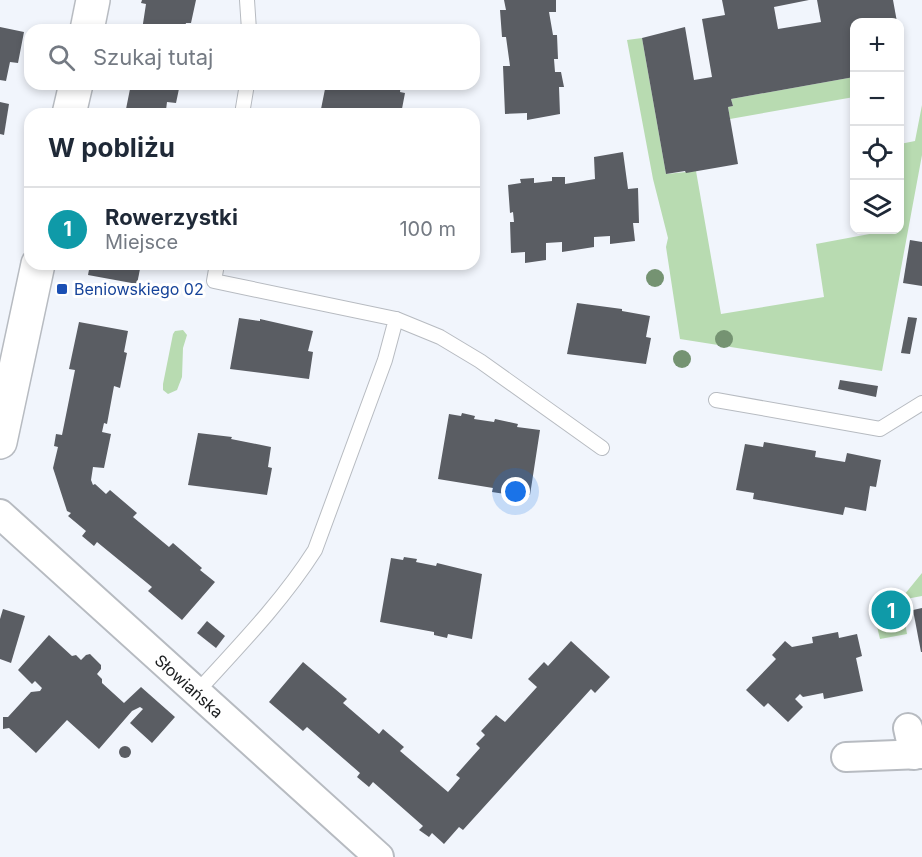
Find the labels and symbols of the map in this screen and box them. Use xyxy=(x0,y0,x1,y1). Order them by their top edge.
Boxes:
place label: Beniowskiego 02 xyxy=(74,279,204,299)
marker: Beniowskiego 02 xyxy=(55,282,69,296)
your location xyxy=(501,477,530,506)
pin: 1 xyxy=(872,588,910,632)
street label: Słowiańska xyxy=(151,650,227,722)

